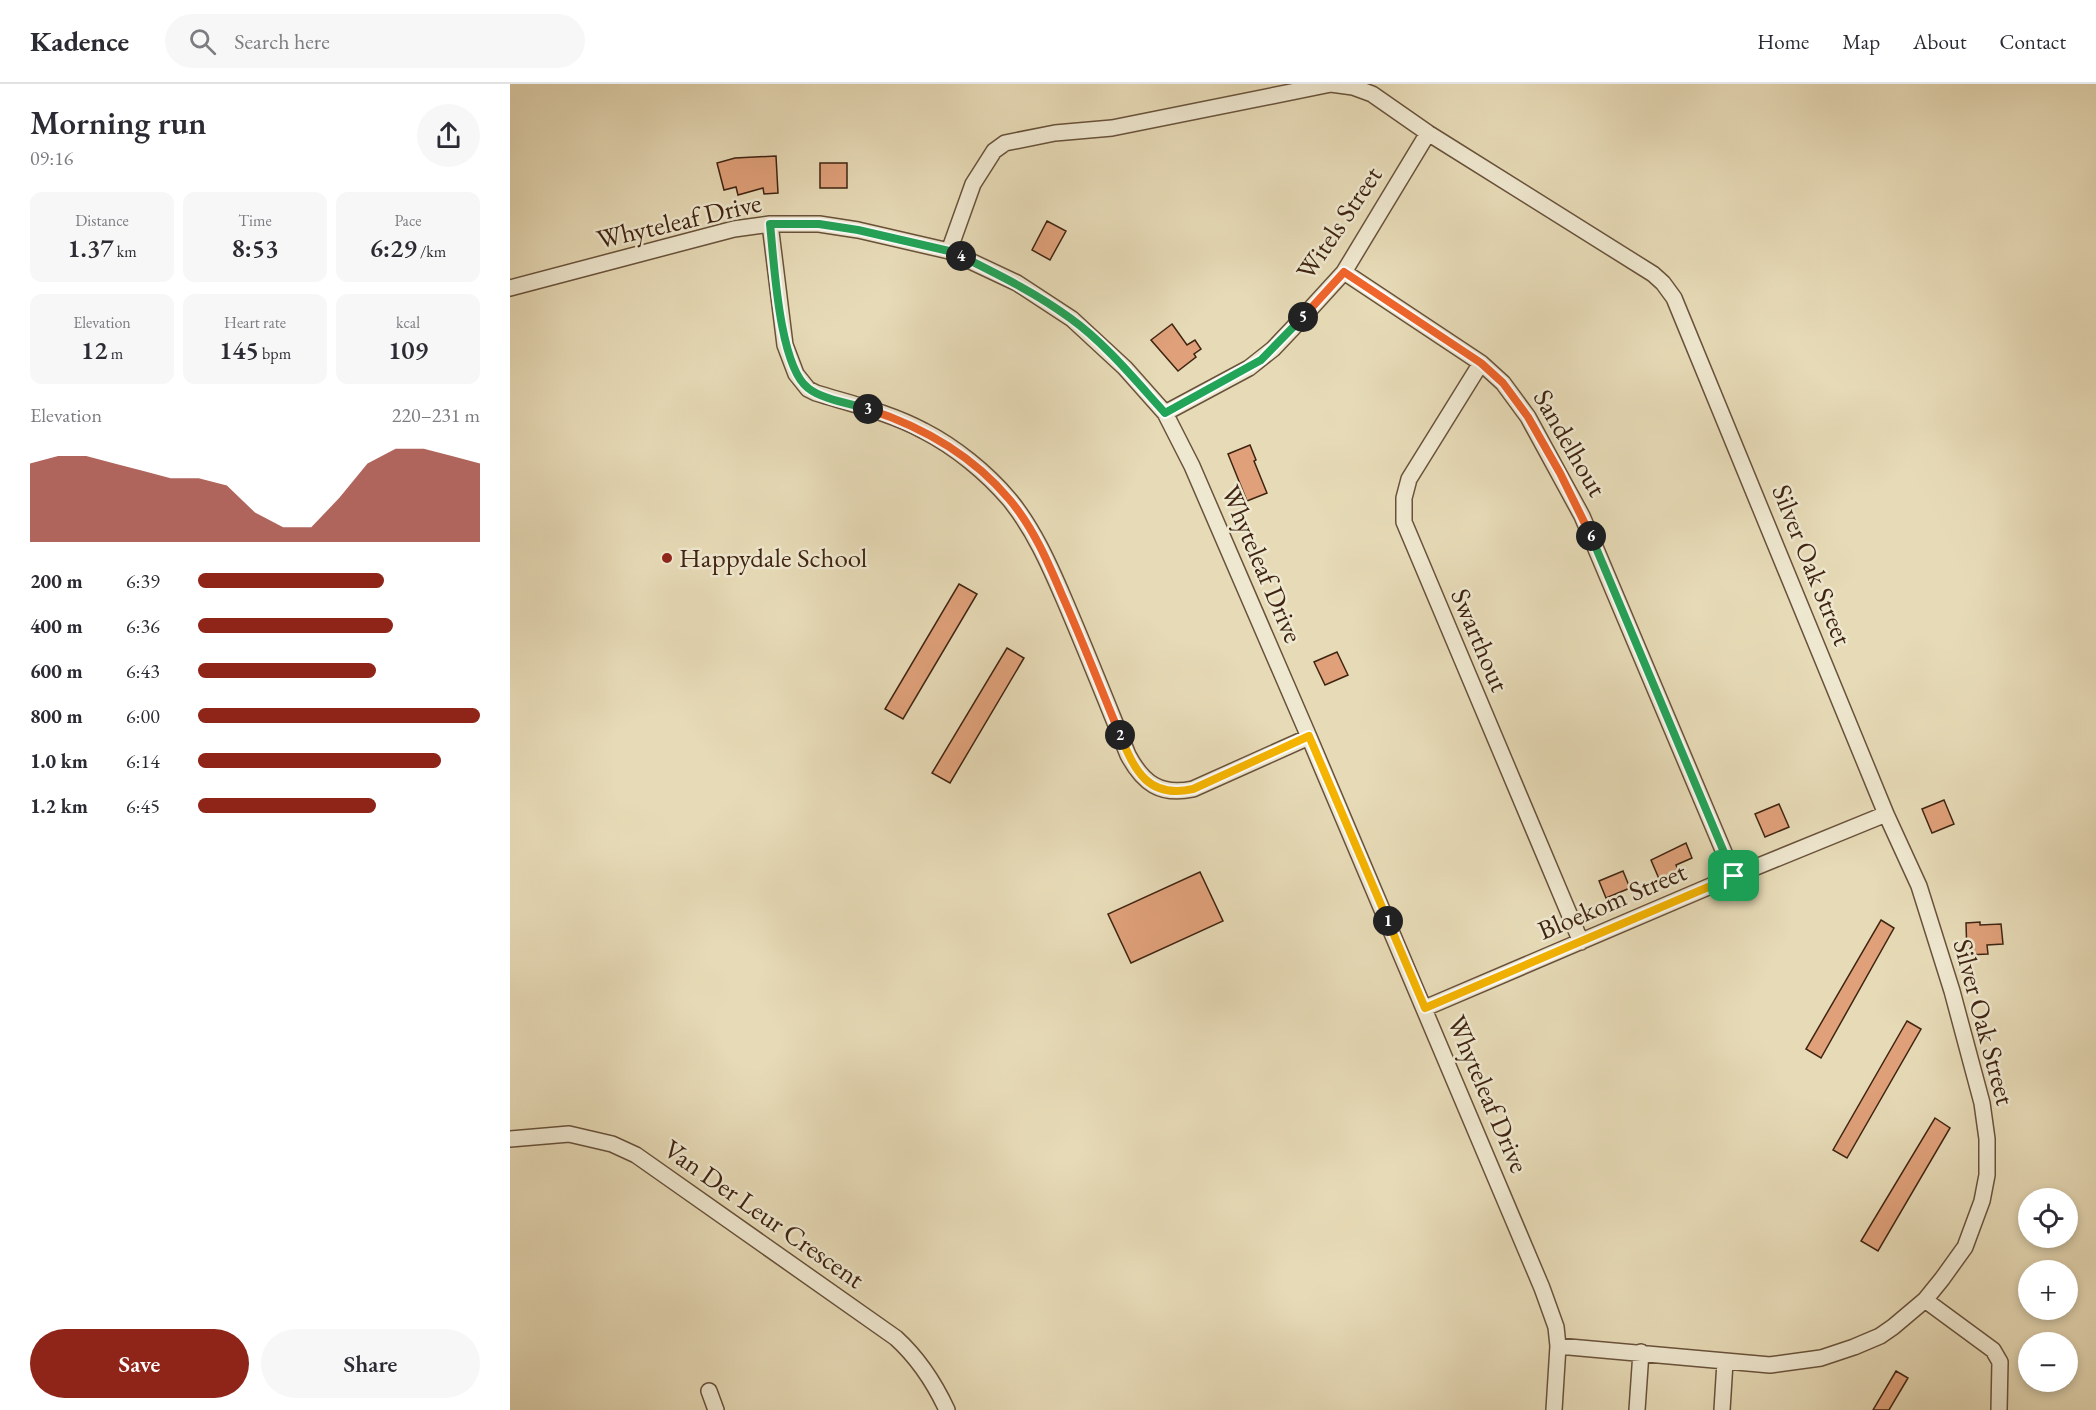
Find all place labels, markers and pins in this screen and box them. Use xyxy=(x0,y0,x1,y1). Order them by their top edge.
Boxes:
pin: 4 xyxy=(946,241,976,271)
pin: 5 xyxy=(1288,302,1318,332)
pin: 3 xyxy=(853,394,883,424)
pin: 6 xyxy=(1576,521,1606,551)
place label: Happydale School xyxy=(679,540,867,575)
marker: Happydale School xyxy=(660,551,674,565)
pin: 2 xyxy=(1105,720,1135,750)
pin xyxy=(1708,850,1759,901)
pin: 1 xyxy=(1373,906,1403,936)

